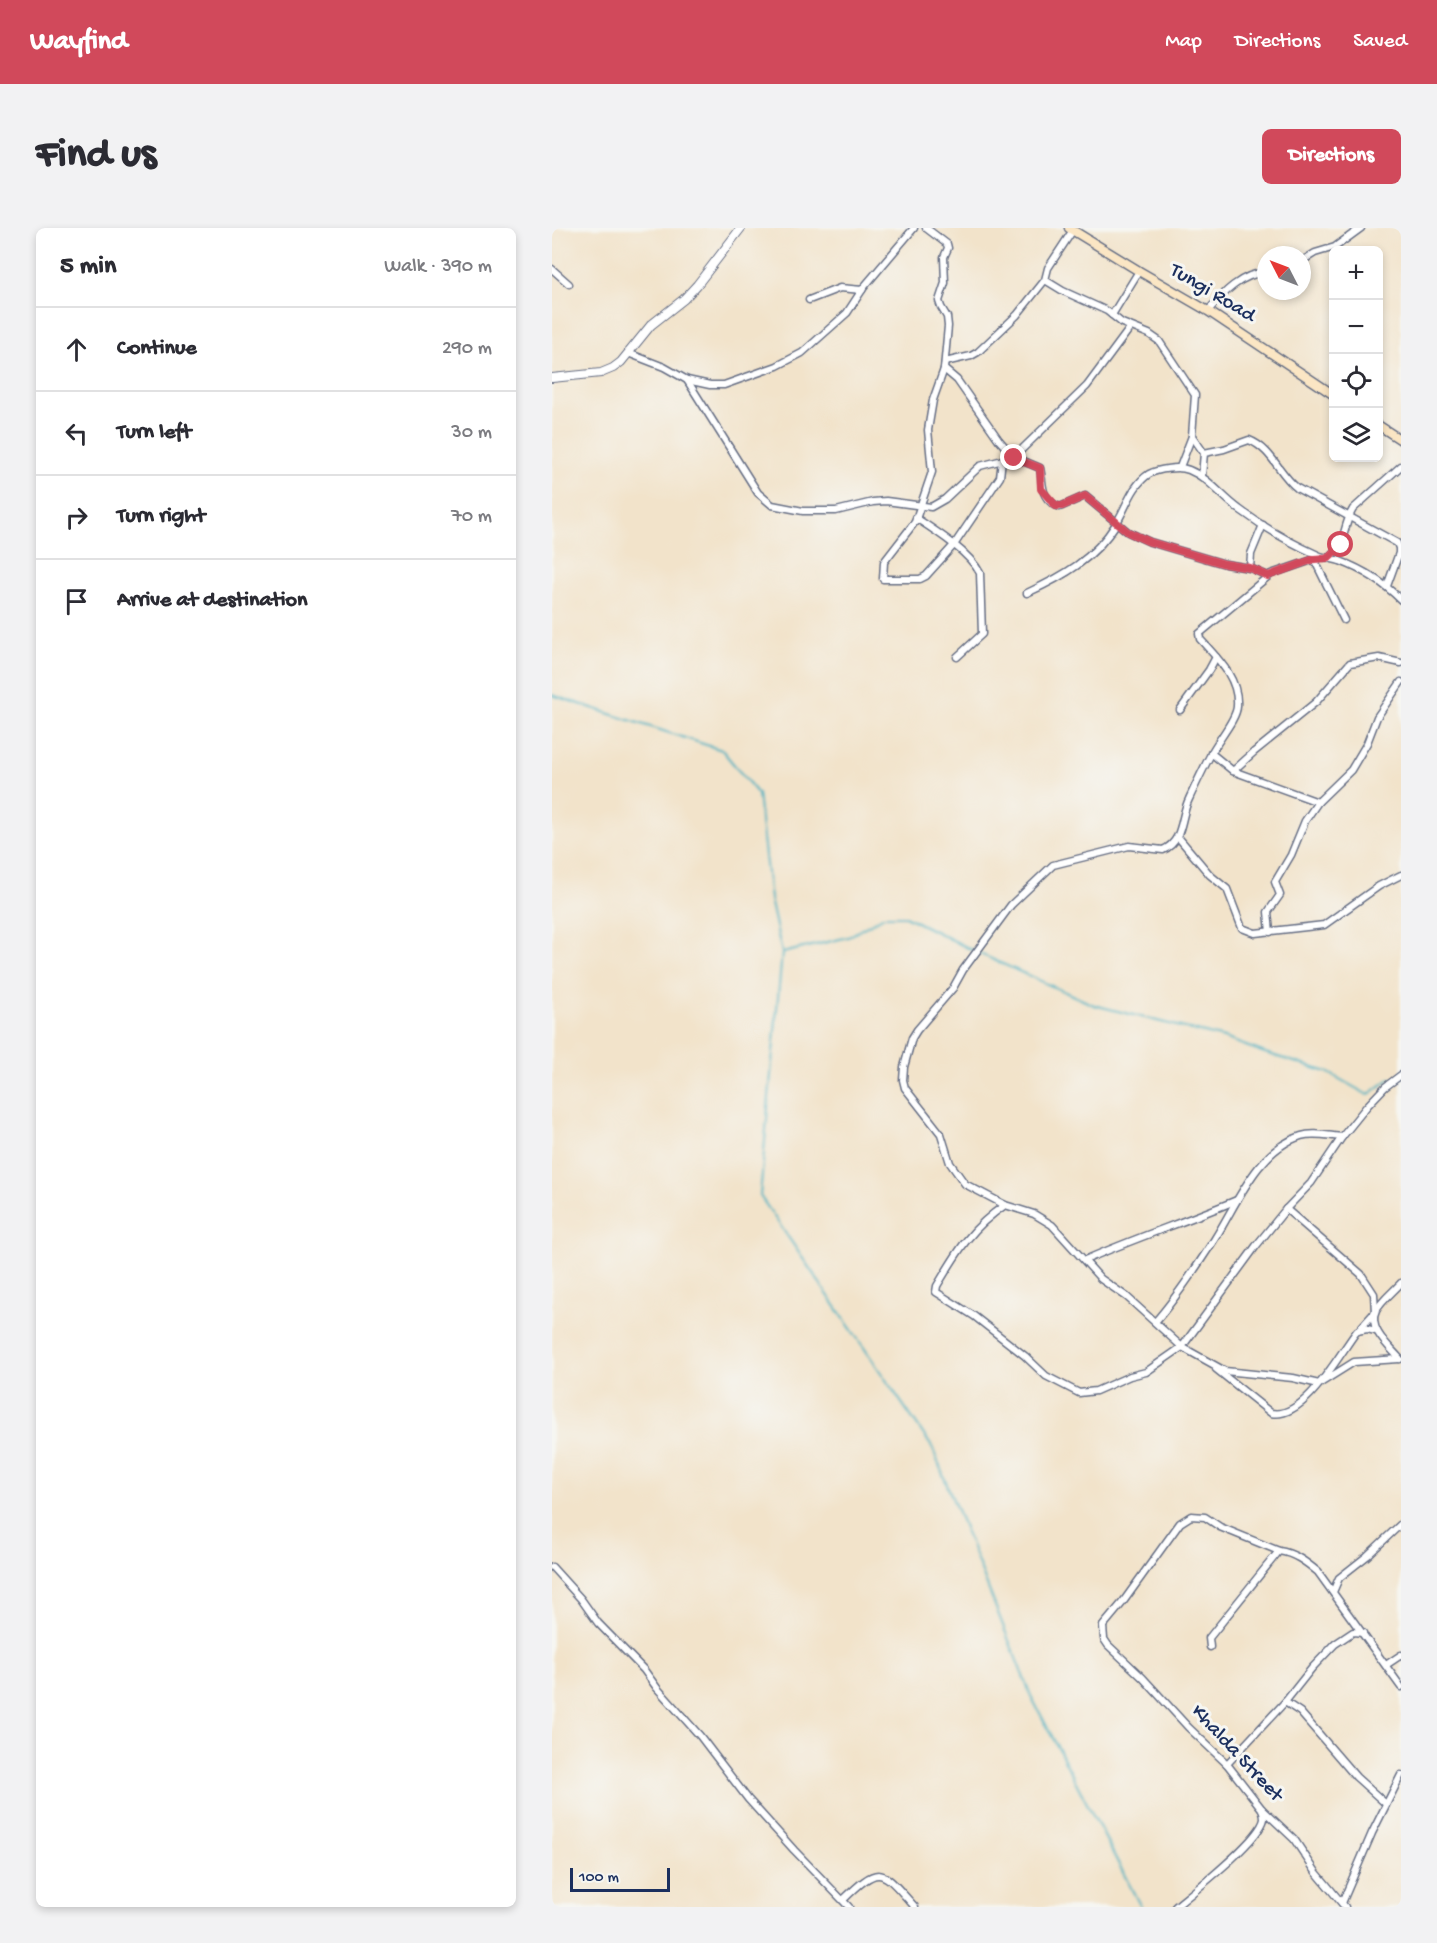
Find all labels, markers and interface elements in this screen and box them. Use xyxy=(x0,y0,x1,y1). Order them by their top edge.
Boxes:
text: Wayfind xyxy=(30,26,127,59)
text: Map xyxy=(1165,30,1202,55)
text: Directions xyxy=(1235,30,1320,55)
text: Saved xyxy=(1353,30,1407,55)
button: Directions xyxy=(1262,129,1401,184)
text: Find us xyxy=(36,132,156,181)
north arrow xyxy=(1257,246,1311,300)
map controls xyxy=(1329,246,1383,462)
button: + xyxy=(1329,246,1383,300)
text: 5 min xyxy=(60,252,116,283)
text: Walk · 390 m xyxy=(384,256,492,279)
street label: Tungi Road xyxy=(1164,258,1261,330)
button: − xyxy=(1329,300,1383,354)
icon: ahead xyxy=(60,333,93,366)
text: Continue xyxy=(117,336,197,362)
text: 290 m xyxy=(442,338,492,361)
button: locate xyxy=(1329,354,1383,408)
button: layers xyxy=(1329,408,1383,462)
icon: left xyxy=(60,417,93,450)
text: Turn left xyxy=(117,420,191,446)
text: 30 m xyxy=(451,422,492,445)
route end xyxy=(1000,444,1026,470)
icon: right xyxy=(60,501,93,534)
text: Turn right xyxy=(117,504,205,530)
text: 70 m xyxy=(451,506,492,529)
route start xyxy=(1327,531,1353,557)
icon: arrive xyxy=(60,585,93,618)
text: Arrive at destination xyxy=(117,588,307,614)
street label: Khalda Street xyxy=(1185,1700,1289,1810)
scale bar xyxy=(570,1865,670,1892)
text: 100 m xyxy=(579,1869,619,1888)

